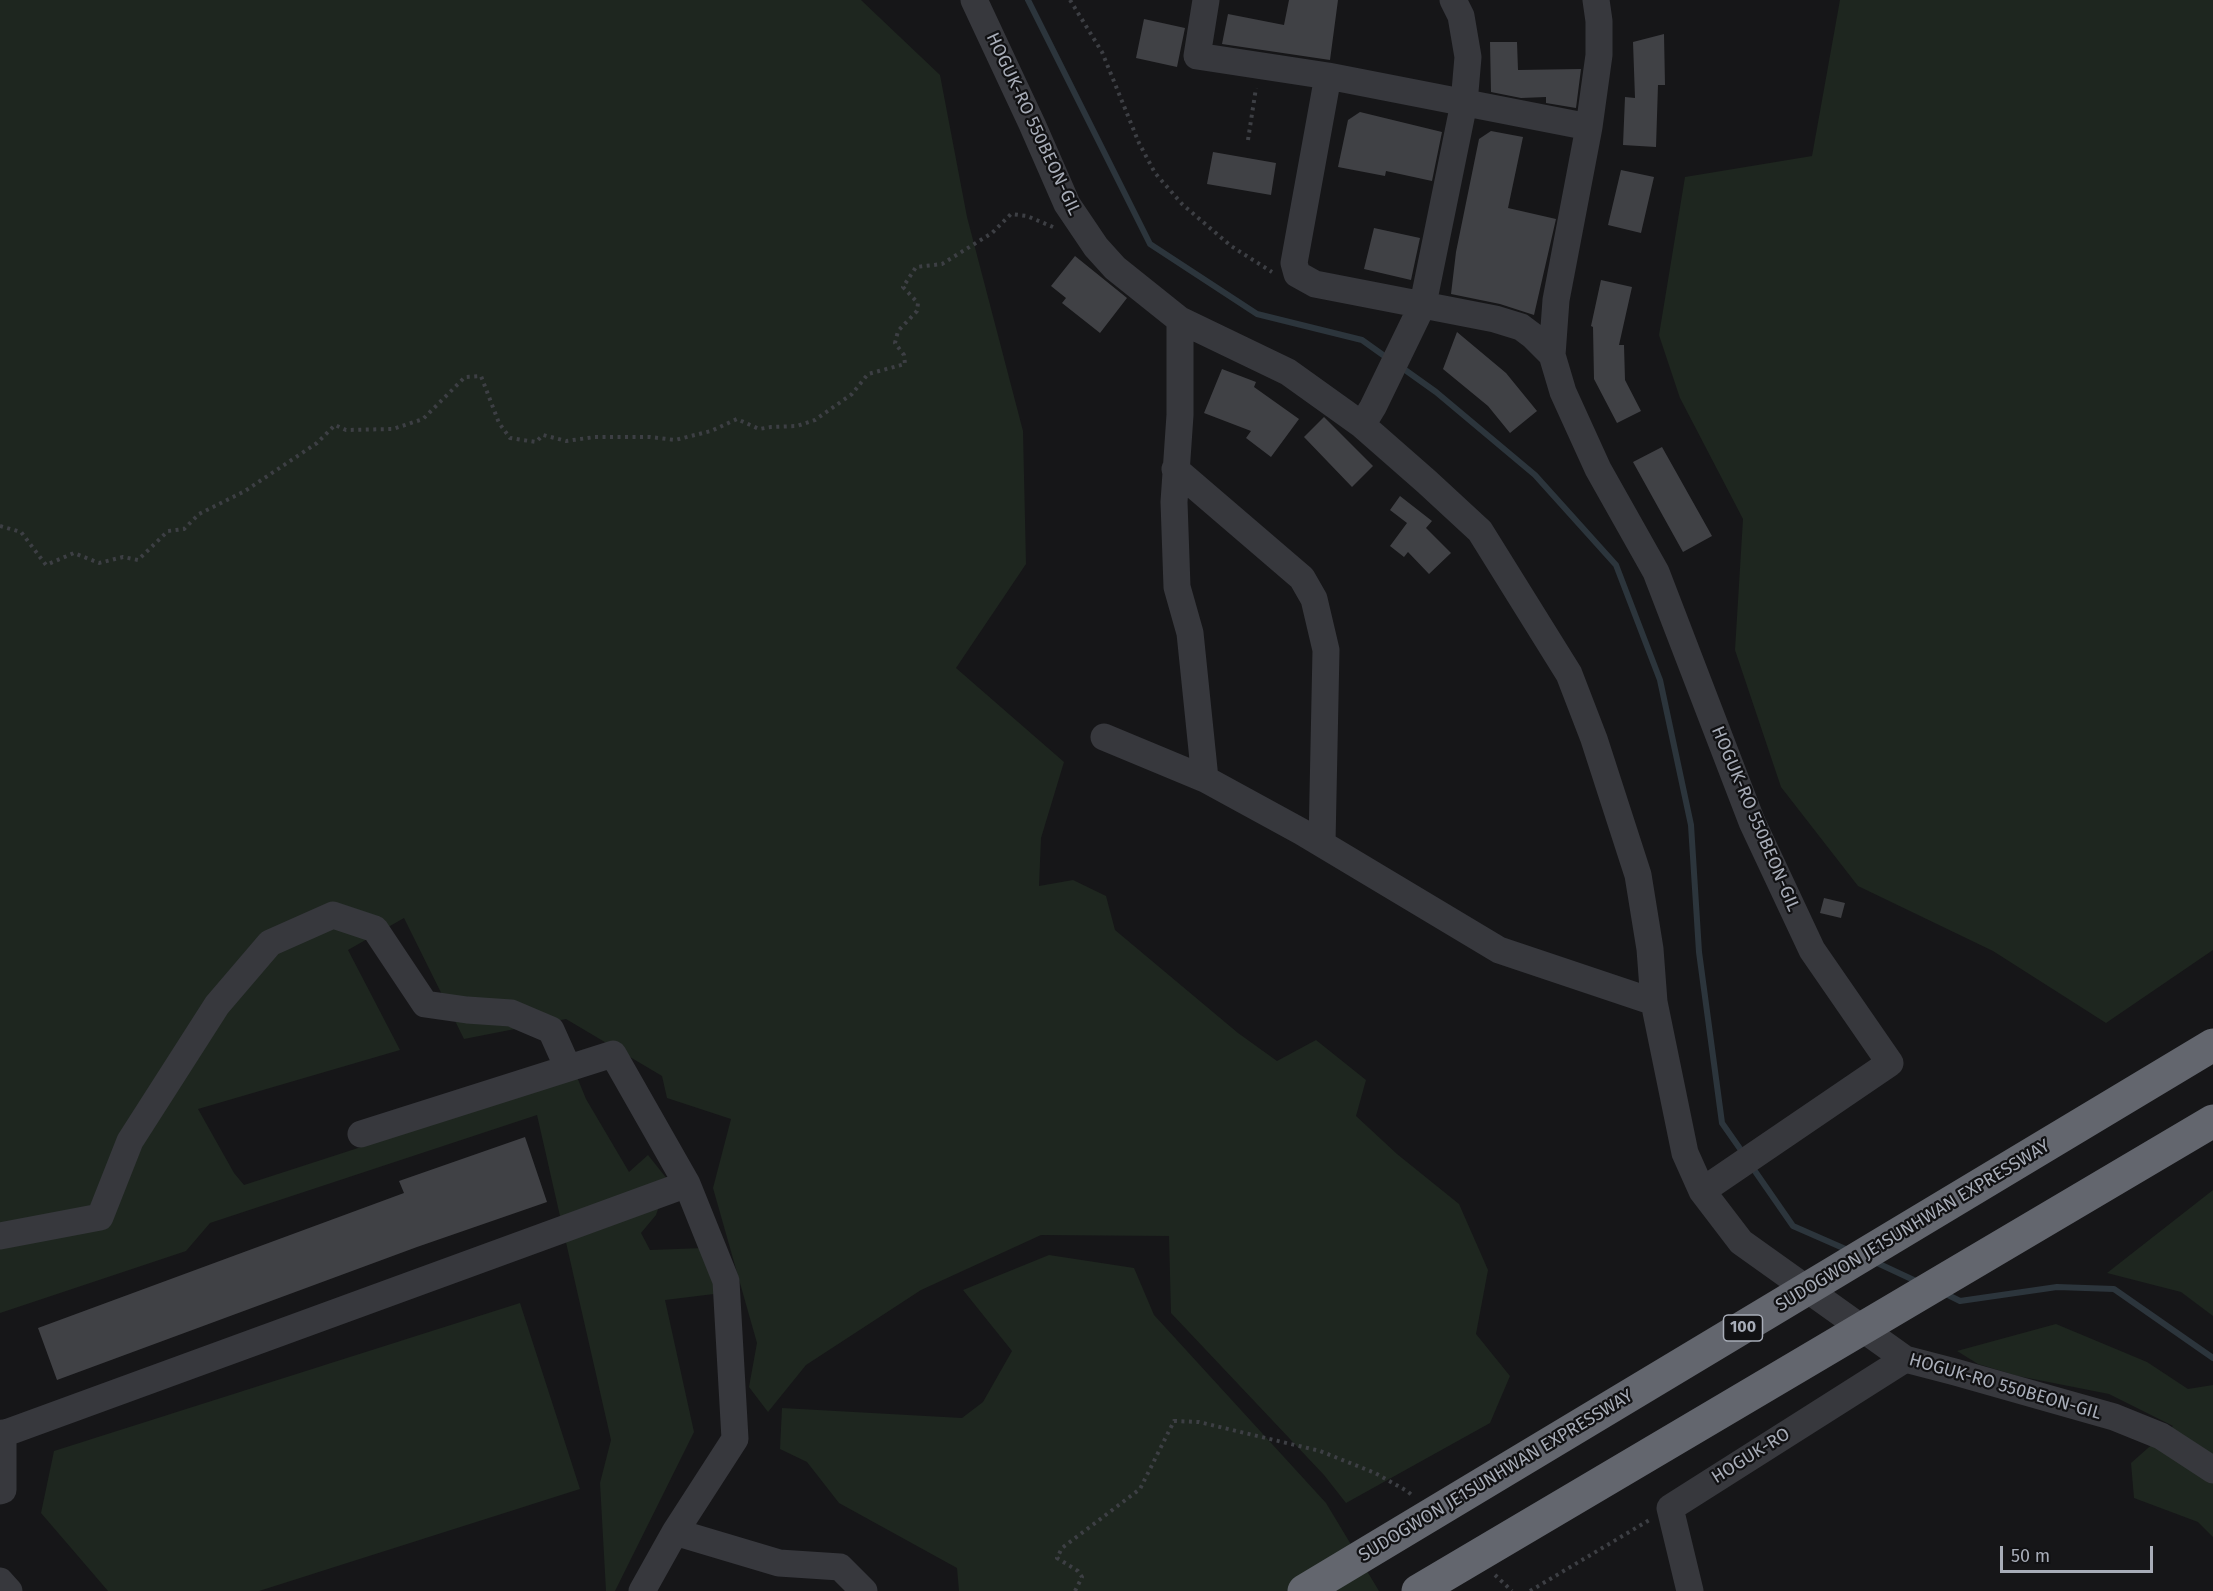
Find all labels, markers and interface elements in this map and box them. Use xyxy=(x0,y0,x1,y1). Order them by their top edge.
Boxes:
street label: HOGUK-RO 550BEON-GIL xyxy=(981,29,1085,219)
street label: HOGUK-RO 550BEON-GIL xyxy=(1706,723,1804,915)
street label: SUDOGWON JE1SUNHWAN EXPRESSWAY xyxy=(1772,1135,2054,1317)
road number: 100 xyxy=(1724,1315,1762,1341)
street label: HOGUK-RO 550BEON-GIL xyxy=(1906,1349,2104,1425)
street label: SUDOGWON JE1SUNHWAN EXPRESSWAY xyxy=(1355,1385,1637,1567)
street label: HOGUK-RO xyxy=(1708,1423,1794,1489)
scale bar xyxy=(2003,1534,2156,1572)
text: 50 m xyxy=(2011,1545,2050,1567)

